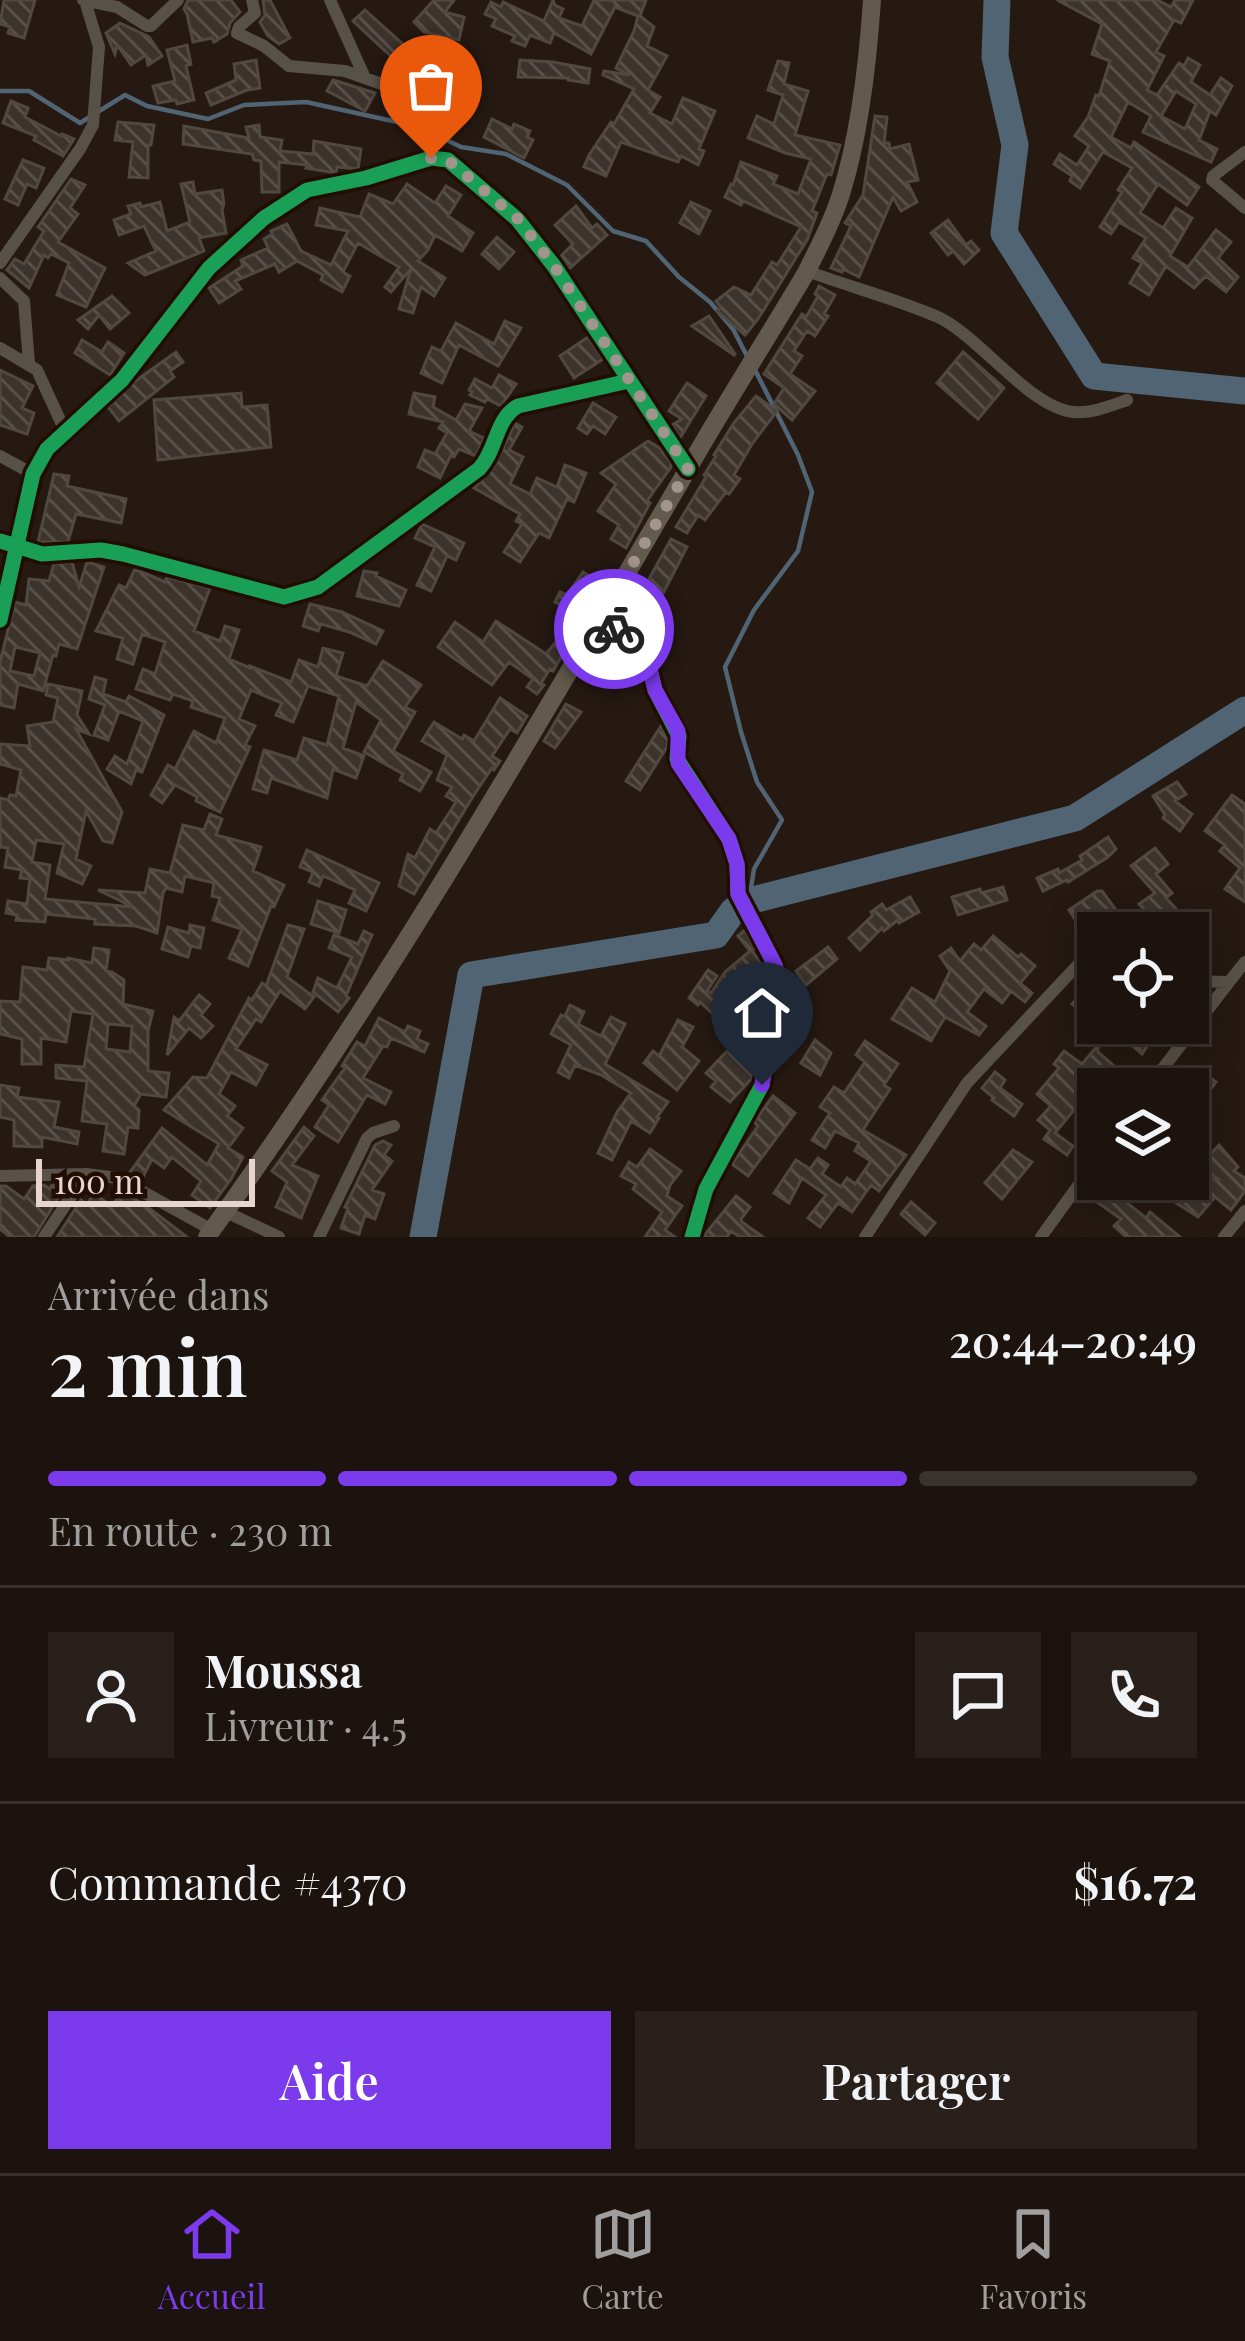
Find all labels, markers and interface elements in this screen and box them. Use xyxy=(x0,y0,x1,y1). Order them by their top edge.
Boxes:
pin xyxy=(380,35,482,158)
icon: bag xyxy=(398,53,464,119)
courier xyxy=(554,569,674,689)
icon: bike xyxy=(581,596,647,662)
map controls xyxy=(1077,912,1209,1200)
button: locate xyxy=(1077,912,1209,1044)
pin xyxy=(711,962,813,1085)
icon: home xyxy=(729,980,795,1046)
button: layers xyxy=(1077,1068,1209,1200)
scale bar xyxy=(36,1153,255,1206)
text: 100 m xyxy=(54,1158,143,1202)
text: Arrivée dans xyxy=(48,1268,269,1320)
text: 20:44–20:49 xyxy=(949,1309,1197,1369)
text: 2 min xyxy=(48,1313,247,1417)
text: En route · 230 m xyxy=(48,1504,333,1556)
button: person xyxy=(48,1632,174,1758)
button: chat xyxy=(915,1632,1041,1758)
button: phone xyxy=(1071,1632,1197,1758)
text: Moussa xyxy=(204,1639,362,1699)
text: Livreur · 4.5 xyxy=(204,1699,407,1751)
text: Commande #4370 xyxy=(48,1851,408,1911)
text: $16.72 xyxy=(1073,1851,1197,1911)
button: Aide xyxy=(48,2011,611,2149)
button: Partager xyxy=(635,2011,1197,2149)
tab: Accueil xyxy=(158,2201,266,2317)
tab: Carte xyxy=(582,2201,664,2317)
tab: Favoris xyxy=(979,2201,1087,2317)

